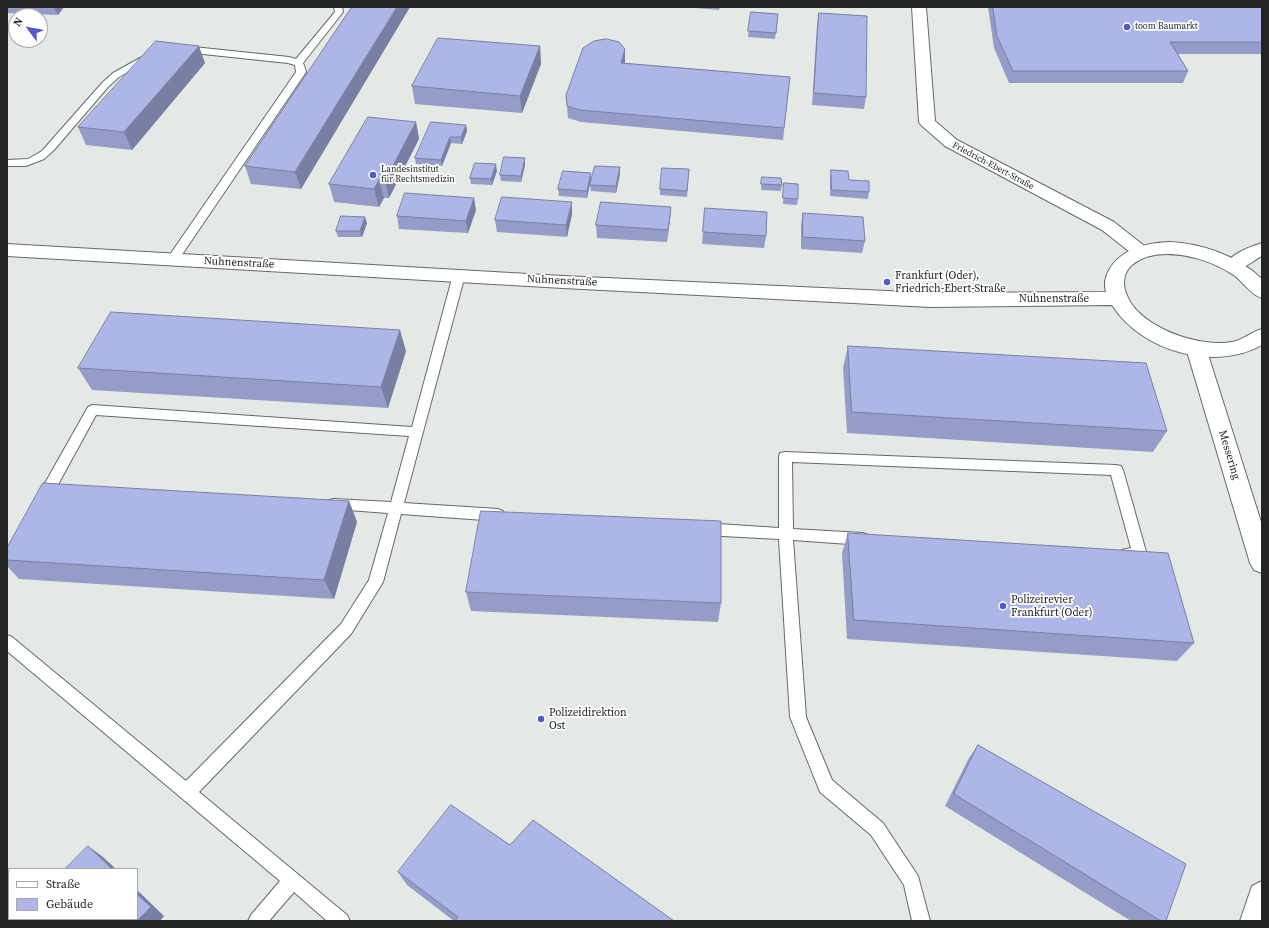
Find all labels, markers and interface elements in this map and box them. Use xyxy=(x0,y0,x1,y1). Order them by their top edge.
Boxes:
north arrow xyxy=(8,8,48,48)
text: N xyxy=(10,15,27,29)
marker: toom Baumarkt xyxy=(1122,22,1132,32)
place label: toom Baumarkt xyxy=(1135,22,1198,32)
street label: Friedrich-Ebert-Straße xyxy=(950,140,1036,192)
place label: Landesinstitut für Rechtsmedizin xyxy=(381,165,455,186)
marker: Landesinstitut für Rechtsmedizin xyxy=(368,170,378,180)
street label: Nuhnenstraße xyxy=(203,255,275,271)
place label: Frankfurt (Oder), Friedrich-Ebert-Straße xyxy=(895,269,1006,295)
street label: Nuhnenstraße xyxy=(526,273,598,289)
marker: Frankfurt (Oder), Friedrich-Ebert-Straße xyxy=(882,277,892,287)
street label: Nuhnenstraße xyxy=(1019,292,1089,306)
street label: Messering xyxy=(1215,429,1243,481)
place label: Polizeirevier Frankfurt (Oder) xyxy=(1011,593,1092,619)
marker: Polizeirevier Frankfurt (Oder) xyxy=(998,601,1008,611)
place label: Polizeidirektion Ost xyxy=(549,706,627,732)
marker: Polizeidirektion Ost xyxy=(536,714,546,724)
legend xyxy=(8,868,138,920)
text: Straße xyxy=(46,876,80,892)
text: Gebäude xyxy=(46,896,93,912)

